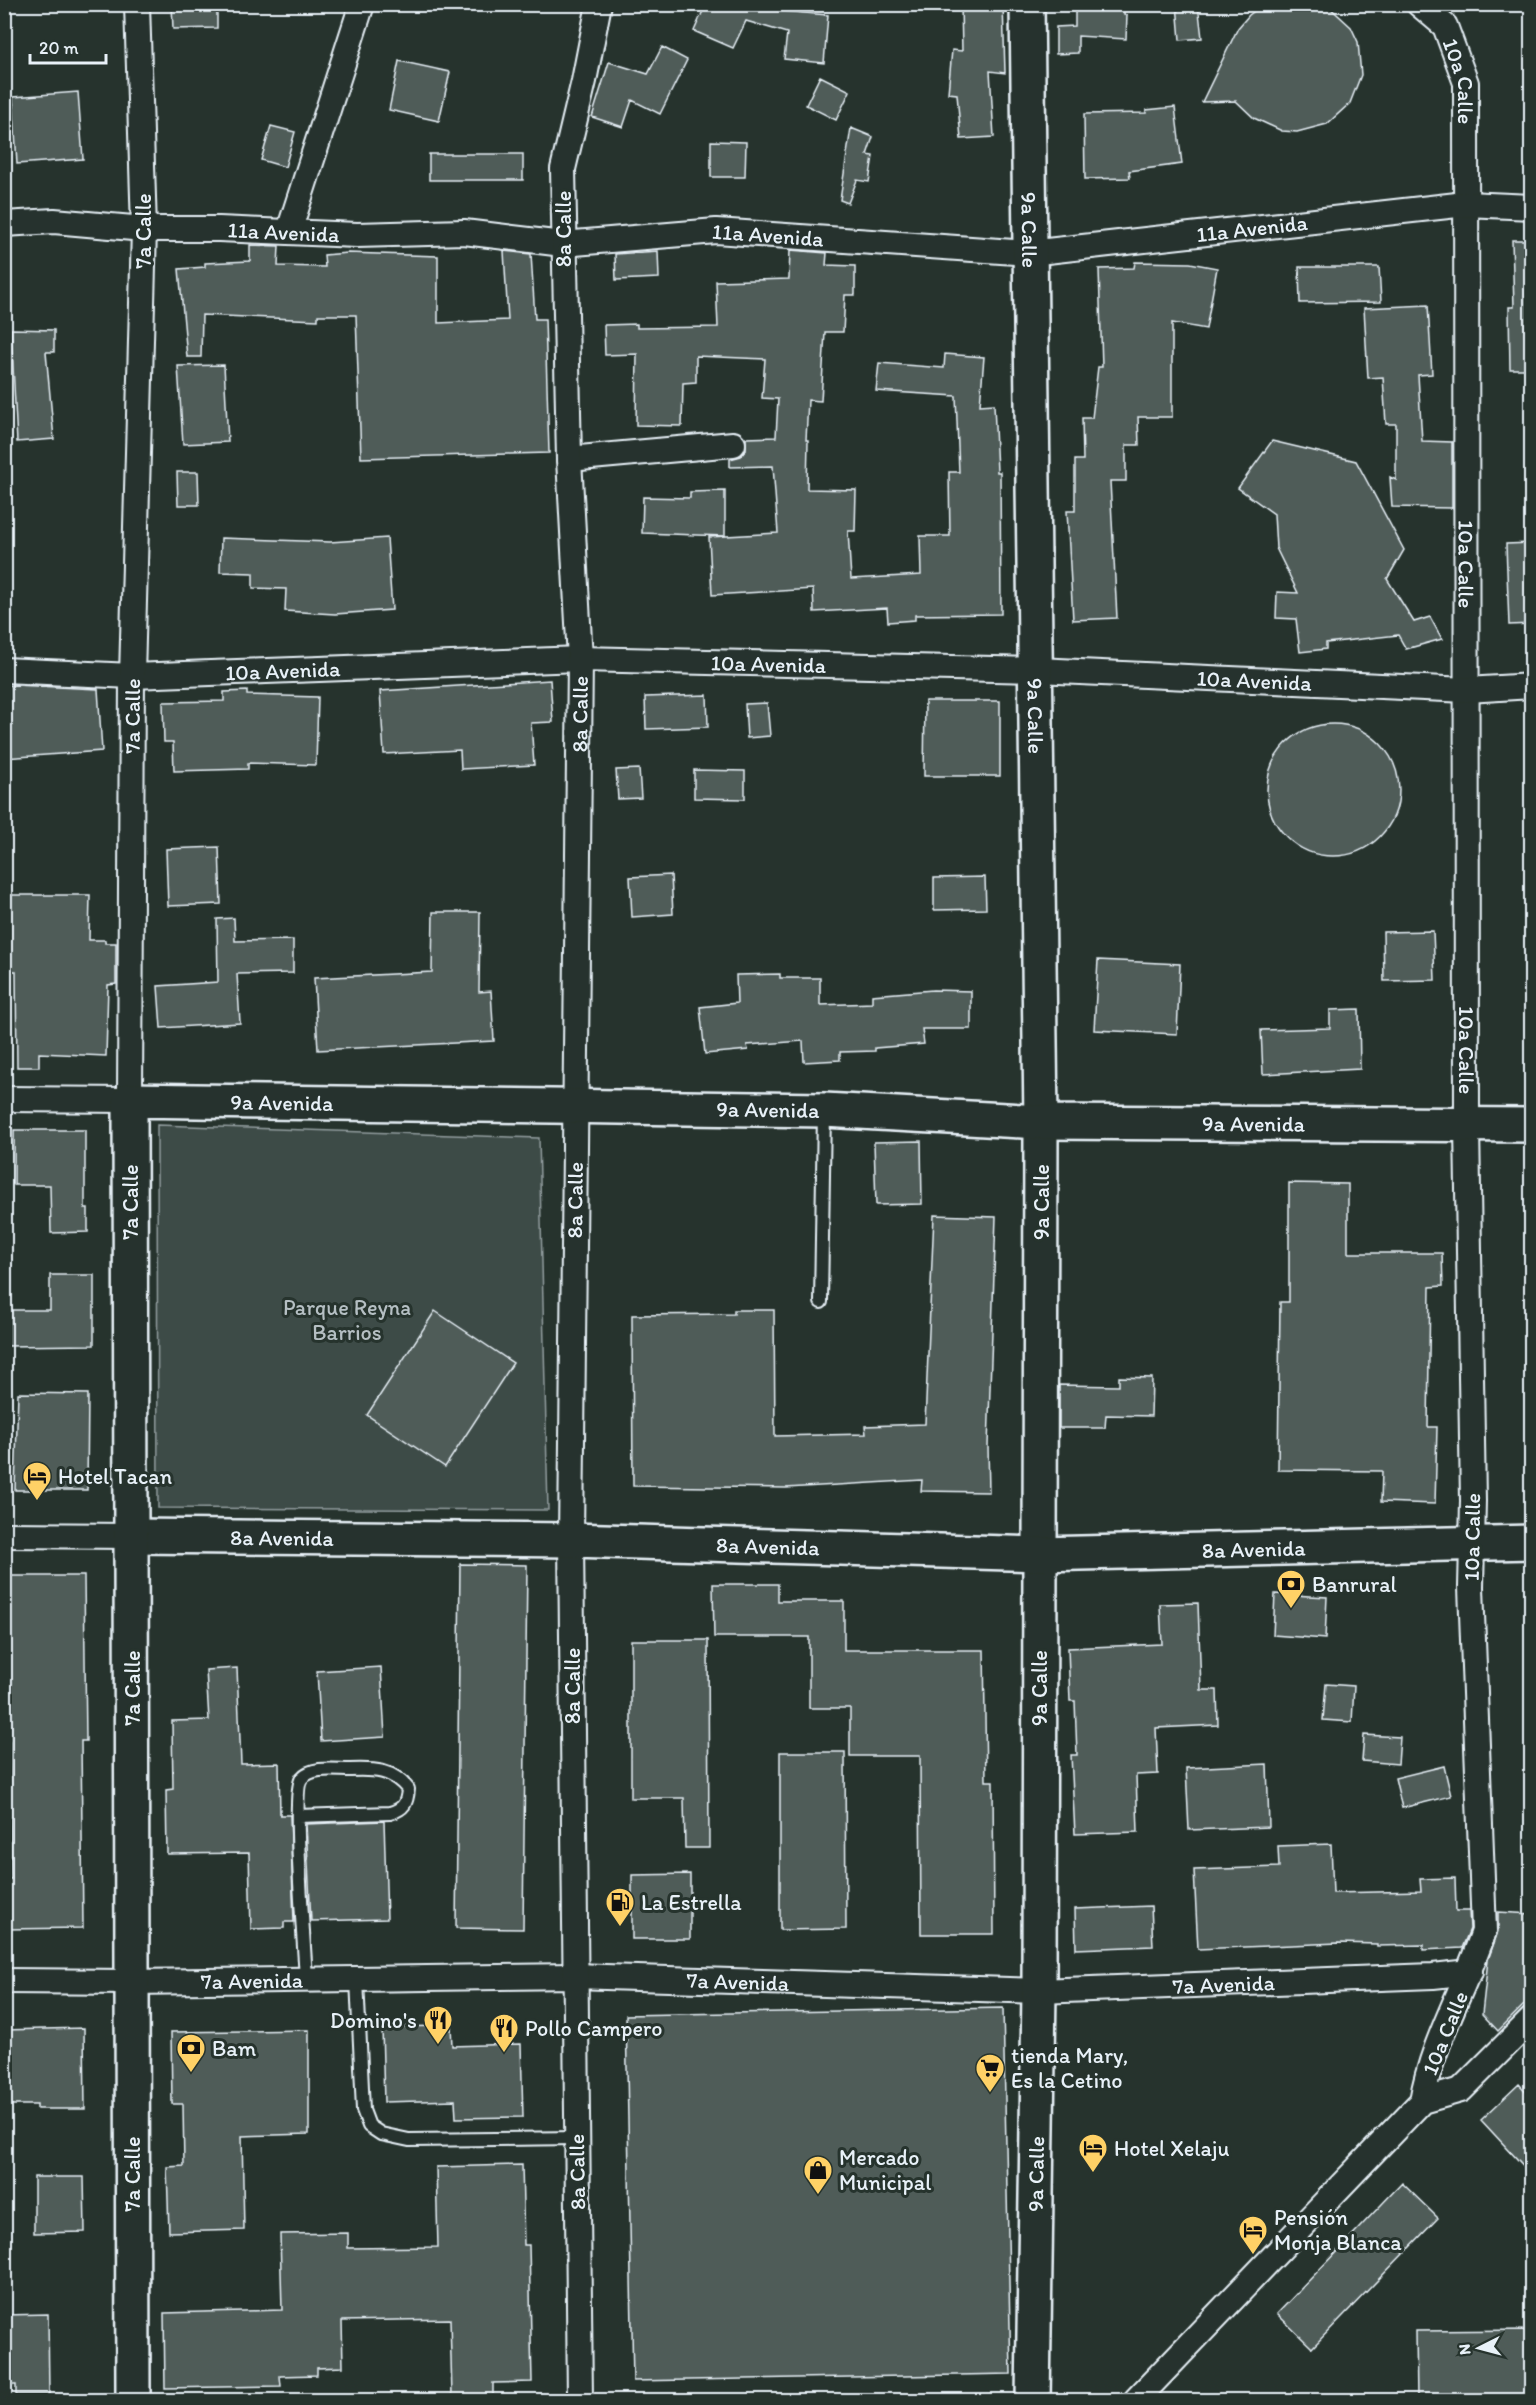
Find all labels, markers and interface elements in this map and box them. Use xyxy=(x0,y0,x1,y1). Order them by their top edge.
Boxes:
scale bar xyxy=(30,27,106,65)
street label: 10a Calle xyxy=(1437,34,1480,124)
text: 20 m xyxy=(39,37,79,59)
street label: 8a Calle xyxy=(550,191,577,267)
street label: 9a Calle xyxy=(1016,192,1044,268)
street label: 7a Calle xyxy=(130,193,157,269)
street label: 11a Avenida xyxy=(1195,208,1310,248)
street label: 11a Avenida xyxy=(227,216,341,248)
street label: 11a Avenida xyxy=(711,217,825,252)
street label: 10a Calle xyxy=(1453,520,1480,608)
street label: 10a Avenida xyxy=(710,649,827,678)
street label: 10a Avenida xyxy=(225,655,341,686)
street label: 10a Avenida xyxy=(1196,664,1313,696)
street label: 8a Calle xyxy=(566,676,593,752)
street label: 7a Calle xyxy=(118,678,145,754)
street label: 9a Calle xyxy=(1022,678,1050,754)
street label: 10a Calle xyxy=(1453,1006,1480,1094)
street label: 9a Avenida xyxy=(230,1088,334,1116)
street label: 9a Avenida xyxy=(716,1095,820,1123)
street label: 9a Avenida xyxy=(1202,1109,1306,1137)
street label: 8a Calle xyxy=(561,1162,588,1238)
street label: 7a Calle xyxy=(117,1164,144,1240)
street label: 9a Calle xyxy=(1028,1164,1055,1240)
park label: Parque Reyna Barrios xyxy=(283,1294,411,1346)
hotel icon: Hotel Tacan xyxy=(21,1460,53,1502)
place label: Hotel Tacan xyxy=(58,1463,173,1490)
street label: 10a Calle xyxy=(1458,1493,1486,1581)
street label: 8a Avenida xyxy=(230,1523,334,1551)
street label: 8a Avenida xyxy=(716,1531,821,1561)
street label: 8a Avenida xyxy=(1202,1534,1306,1564)
bank icon: Banrural xyxy=(1275,1568,1307,1610)
place label: Banrural xyxy=(1312,1571,1397,1598)
street label: 8a Calle xyxy=(559,1648,586,1724)
street label: 7a Calle xyxy=(119,1650,146,1726)
street label: 9a Calle xyxy=(1026,1650,1053,1726)
fuel station icon: La Estrella xyxy=(604,1886,636,1928)
place label: La Estrella xyxy=(641,1889,742,1916)
street label: 7a Avenida xyxy=(201,1966,304,1995)
street label: 7a Avenida xyxy=(686,1966,790,1996)
street label: 7a Avenida xyxy=(1172,1969,1276,1999)
street label: 10a Calle xyxy=(1416,1987,1474,2079)
restaurant icon: Domino's xyxy=(422,2004,454,2046)
place label: Domino's xyxy=(330,2007,417,2034)
restaurant icon: Pollo Campero xyxy=(488,2012,520,2054)
place label: Pollo Campero xyxy=(525,2015,662,2042)
bank icon: Bam xyxy=(175,2032,207,2074)
place label: Bam xyxy=(212,2035,257,2062)
place label: tienda Mary, Es la Cetino xyxy=(1011,2042,1128,2094)
supermarket icon: tienda Mary, Es la Cetino xyxy=(974,2052,1006,2094)
hotel icon: Hotel Xelaju xyxy=(1077,2132,1109,2174)
street label: 8a Calle xyxy=(563,2134,591,2210)
place label: Hotel Xelaju xyxy=(1114,2135,1229,2162)
street label: 7a Calle xyxy=(119,2136,146,2212)
street label: 9a Calle xyxy=(1022,2136,1050,2212)
place label: Mercado Municipal xyxy=(839,2144,931,2196)
shop icon: Mercado Municipal xyxy=(802,2154,834,2196)
place label: Pensión Monja Blanca xyxy=(1274,2204,1402,2256)
hotel icon: Pensión Monja Blanca xyxy=(1237,2214,1269,2256)
north arrow xyxy=(1449,2318,1509,2378)
text: N xyxy=(1455,2343,1475,2356)

